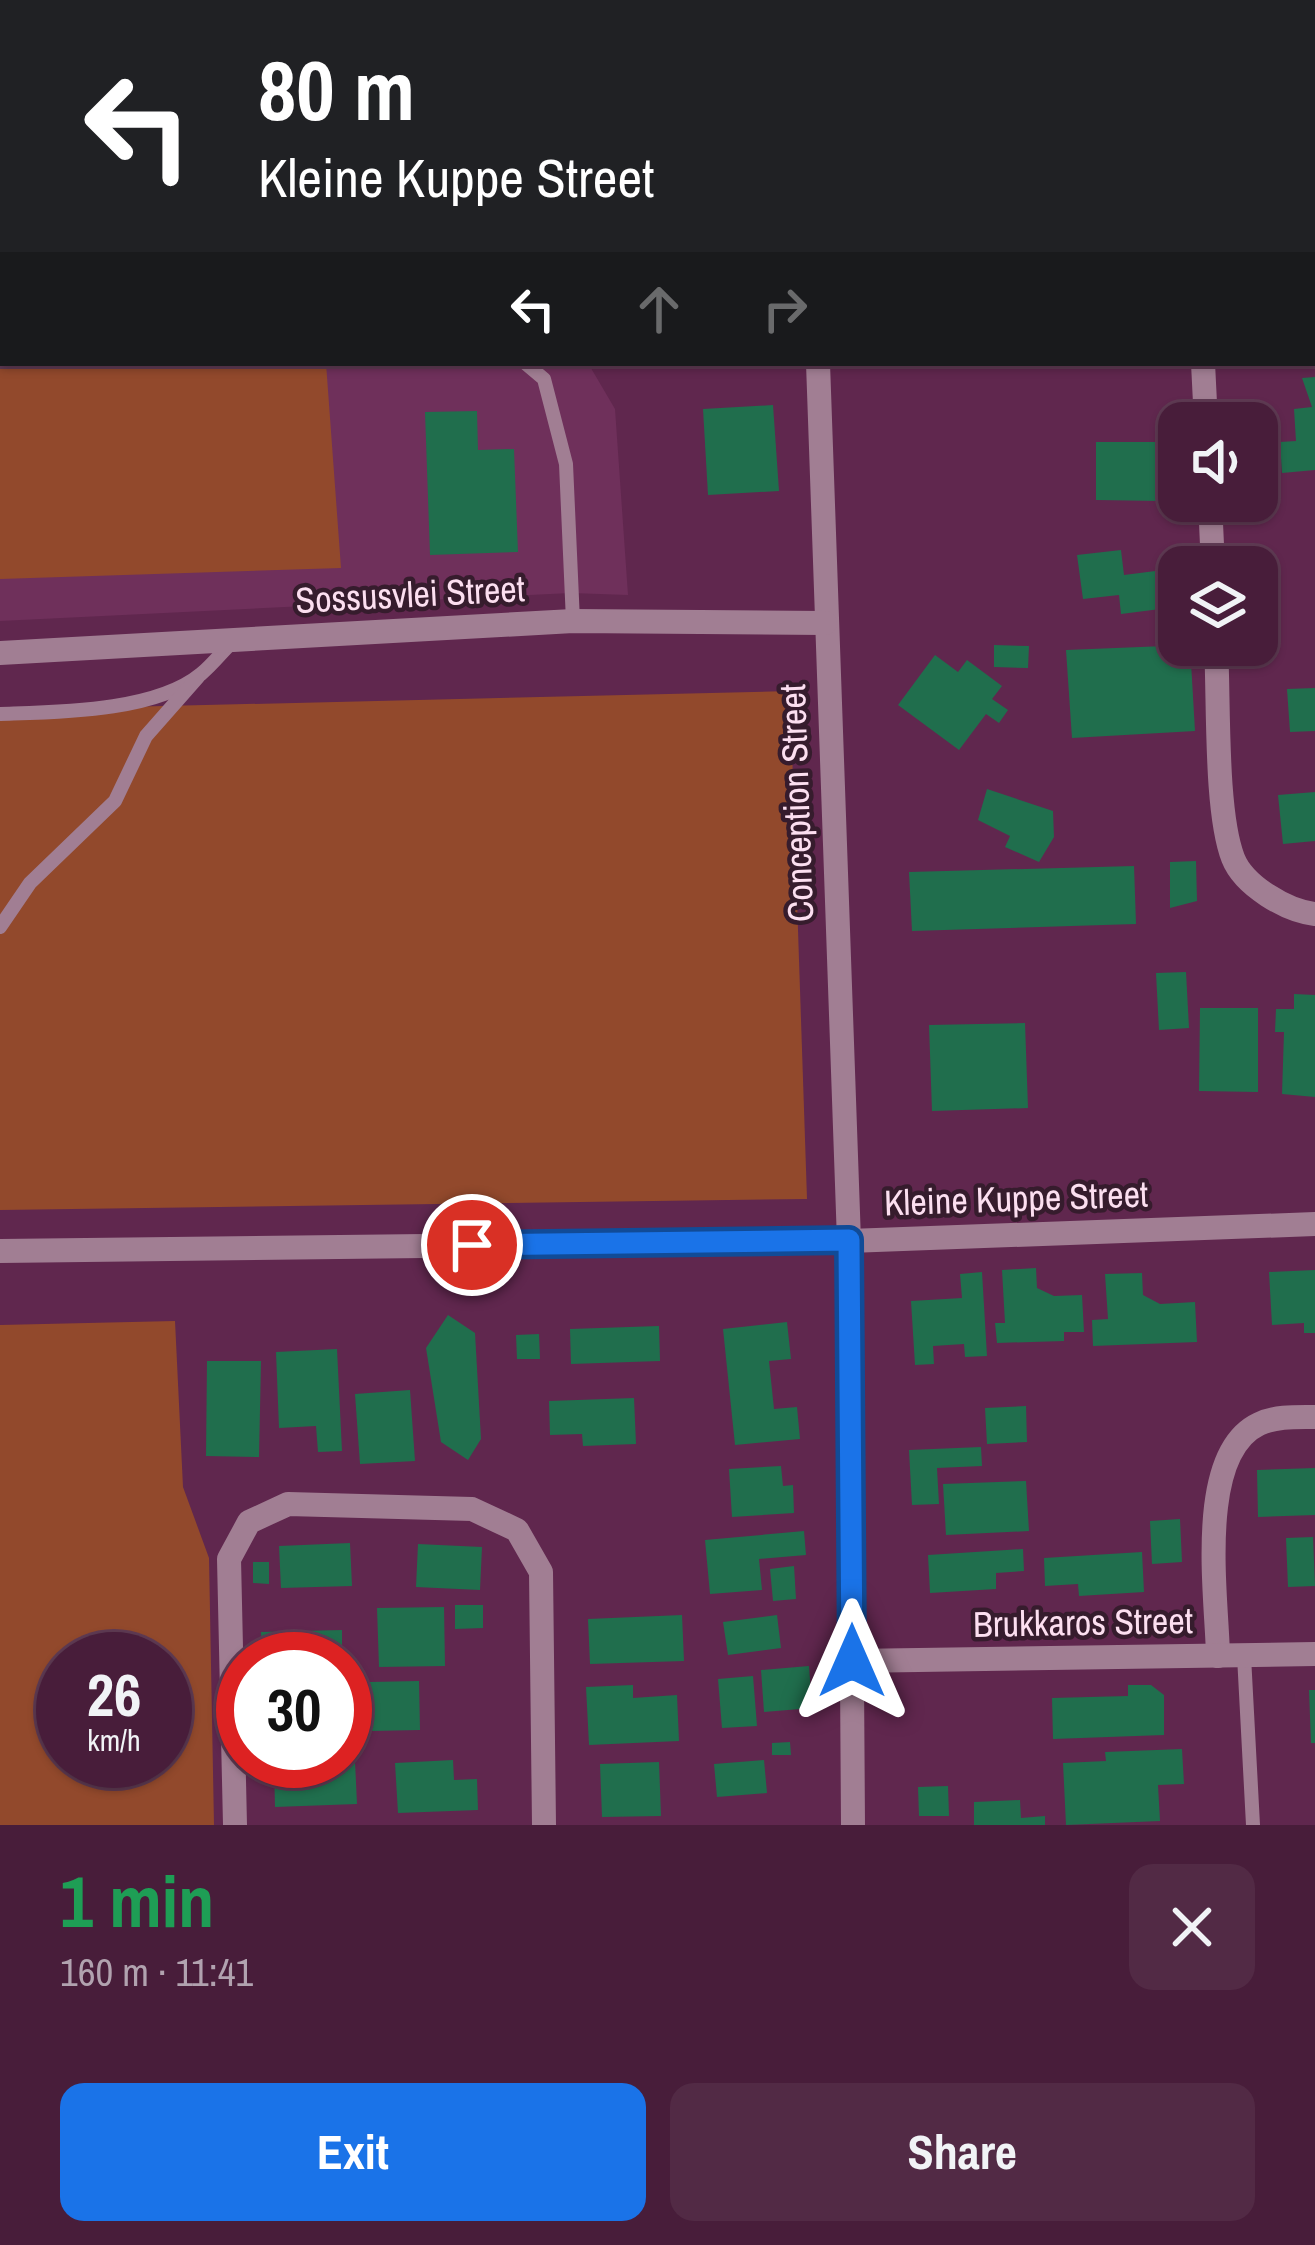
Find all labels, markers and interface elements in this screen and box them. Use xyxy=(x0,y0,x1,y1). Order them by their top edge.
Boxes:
text: 80 m xyxy=(258,33,415,146)
icon: left xyxy=(60,48,216,204)
text: Kleine Kuppe Street xyxy=(258,141,654,214)
icon: left xyxy=(500,276,566,342)
icon: ahead xyxy=(626,276,692,342)
icon: right xyxy=(752,276,818,342)
map controls xyxy=(1158,402,1278,666)
button: sound xyxy=(1158,402,1278,522)
button: layers xyxy=(1158,546,1278,666)
street label: Sossusvlei Street xyxy=(294,564,526,624)
street label: Conception Street xyxy=(768,683,824,923)
street label: Kleine Kuppe Street xyxy=(883,1169,1149,1227)
pin xyxy=(421,1194,523,1296)
icon: arrive xyxy=(439,1212,505,1278)
street label: Brukkaros Street xyxy=(973,1596,1193,1648)
position arrow xyxy=(789,1598,915,1724)
speed limit sign: 30 xyxy=(216,1632,372,1788)
text: 26 xyxy=(87,1654,141,1735)
text: km/h xyxy=(87,1720,141,1760)
text: 1 min xyxy=(60,1852,214,1949)
button: close xyxy=(1129,1864,1255,1990)
text: 160 m · 11:41 xyxy=(60,1946,253,1998)
button: Exit xyxy=(60,2083,646,2221)
button: Share xyxy=(670,2083,1255,2221)

